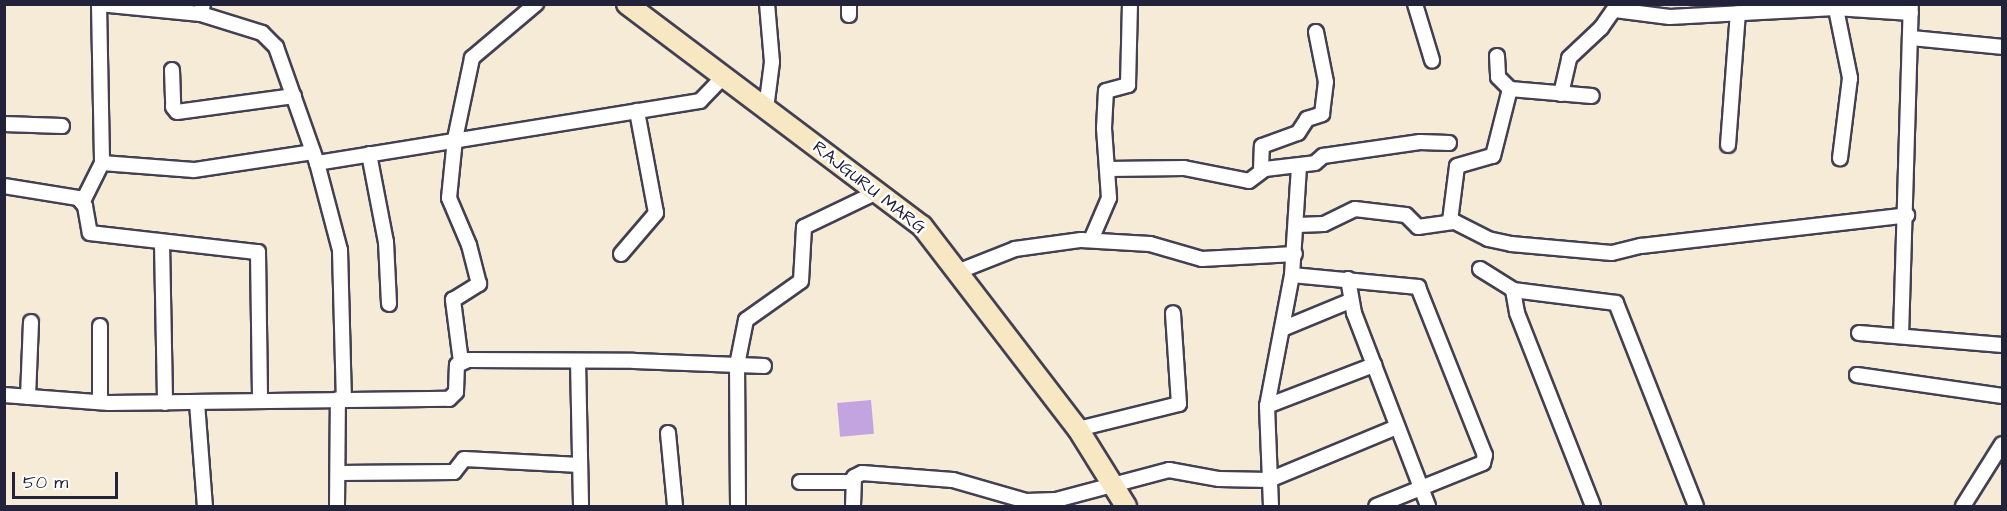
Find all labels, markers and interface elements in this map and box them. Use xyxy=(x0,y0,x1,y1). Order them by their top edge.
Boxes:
street label: RAJGURU MARG xyxy=(808,137,930,239)
scale bar xyxy=(15,460,122,498)
text: 50 m xyxy=(23,470,68,495)

